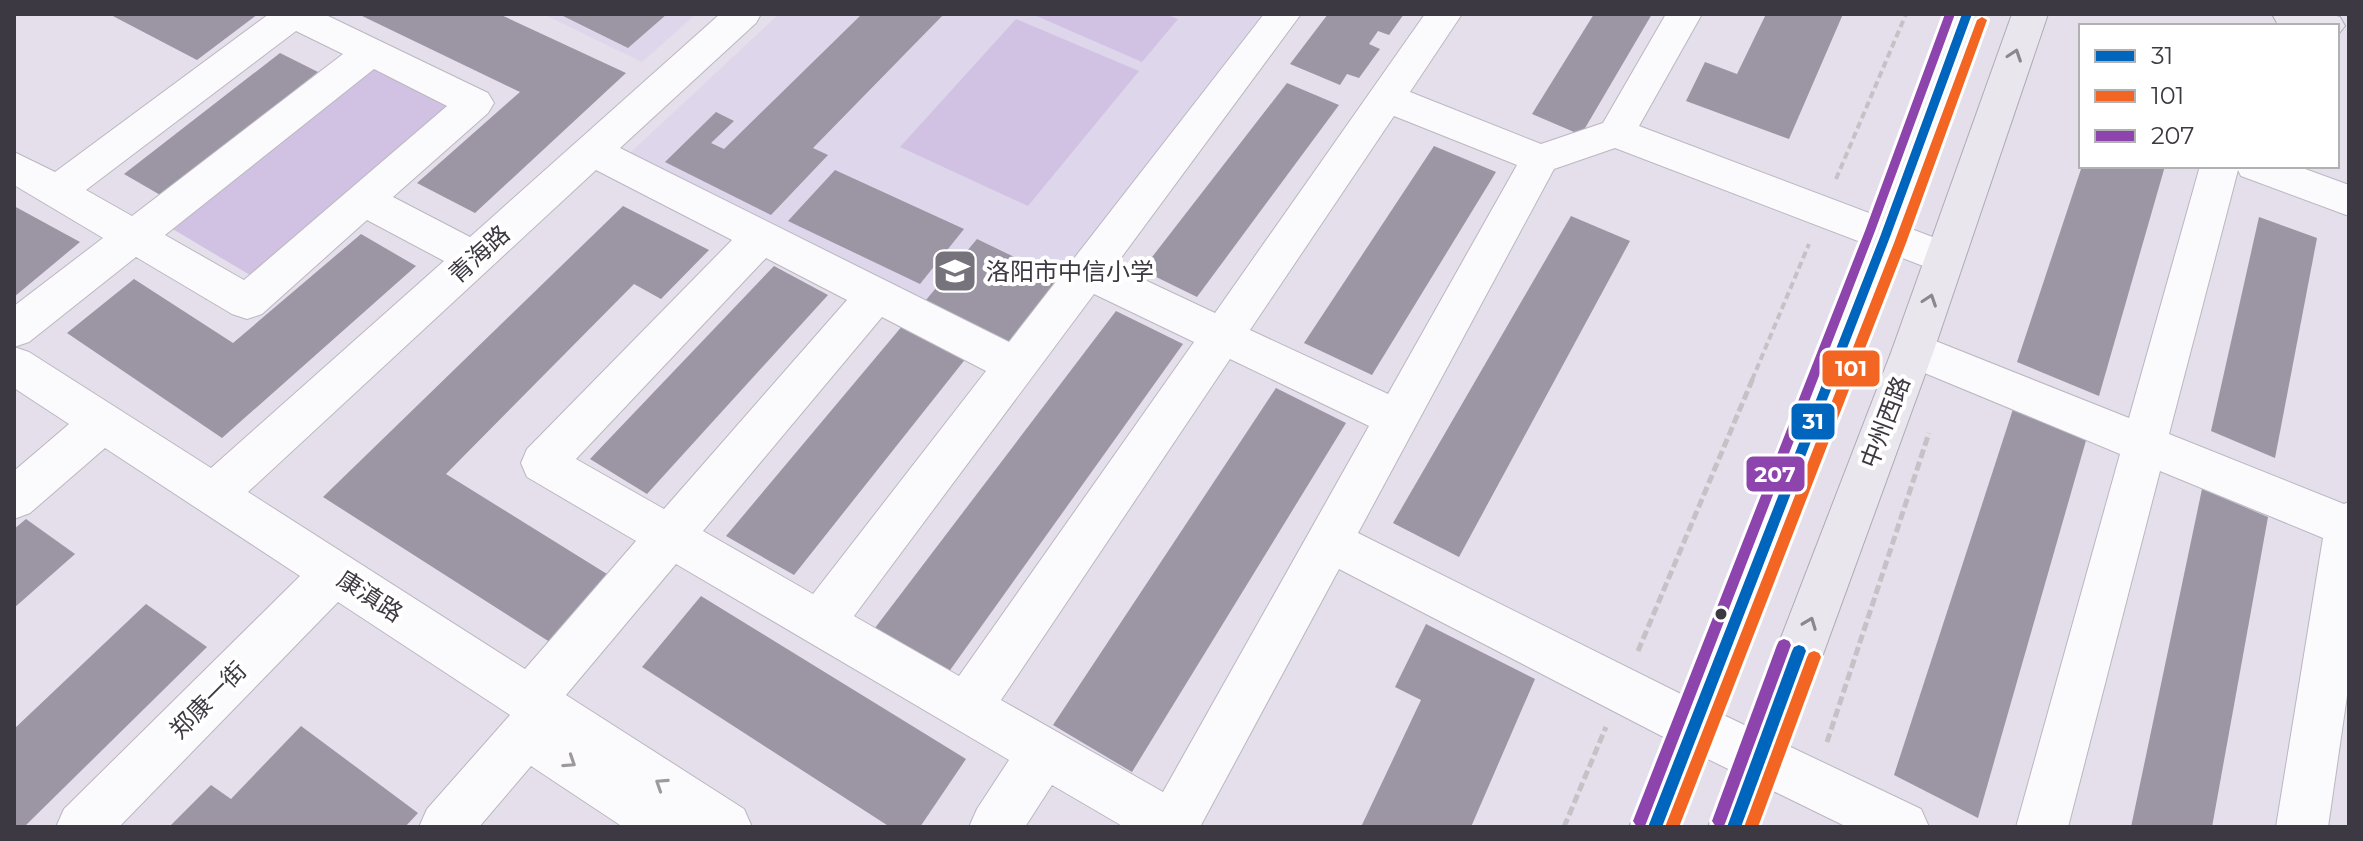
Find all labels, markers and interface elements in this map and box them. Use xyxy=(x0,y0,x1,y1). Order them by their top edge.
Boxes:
legend xyxy=(2079,24,2339,168)
text: 31 xyxy=(2151,41,2173,70)
one-way arrow xyxy=(2006,48,2022,62)
text: 101 xyxy=(2151,81,2184,110)
text: 207 xyxy=(2151,121,2194,150)
street label: 青海路 xyxy=(443,219,515,289)
school or university icon: 洛阳市中信小学 xyxy=(931,247,979,295)
place label: 洛阳市中信小学 xyxy=(986,257,1154,286)
one-way arrow xyxy=(1920,294,1936,308)
line badge: 101 xyxy=(1821,349,1881,388)
text: 101 xyxy=(1835,355,1867,382)
street label: 中州西路 xyxy=(1854,372,1916,472)
line badge: 31 xyxy=(1790,402,1836,441)
text: 31 xyxy=(1801,408,1824,435)
line badge: 207 xyxy=(1745,455,1806,493)
text: 207 xyxy=(1754,461,1796,488)
street label: 康滇路 xyxy=(332,564,408,628)
unlabelled marker xyxy=(1713,606,1729,622)
one-way arrow xyxy=(1800,616,1817,630)
street label: 郑康一街 xyxy=(164,656,252,744)
one-way arrow xyxy=(561,753,576,768)
one-way arrow xyxy=(655,779,669,794)

